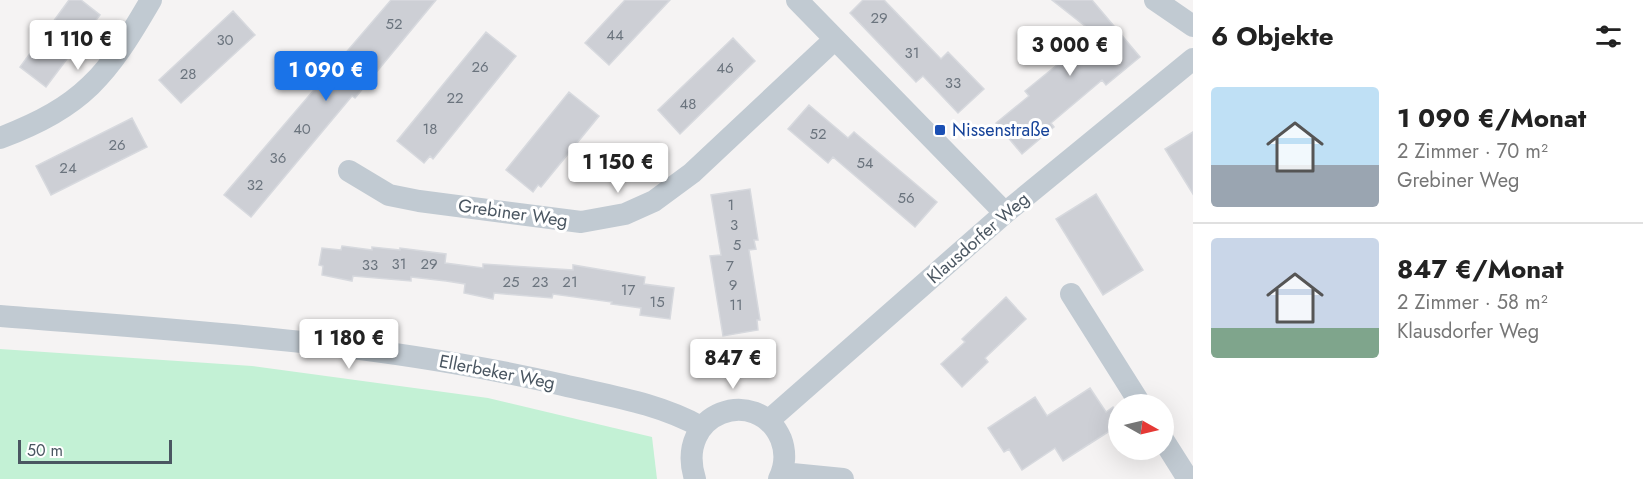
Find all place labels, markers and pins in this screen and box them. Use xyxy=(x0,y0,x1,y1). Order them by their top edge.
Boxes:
pin: 1 110 € xyxy=(23,20,133,71)
pin: 3 000 € xyxy=(1015,26,1125,77)
pin: 1 090 € xyxy=(271,51,381,102)
place label: Nissenstraße xyxy=(952,117,1050,143)
marker: Nissenstraße xyxy=(933,123,947,137)
pin: 1 150 € xyxy=(563,143,673,194)
pin: 1 180 € xyxy=(294,319,404,370)
pin: 847 € xyxy=(691,339,775,390)

